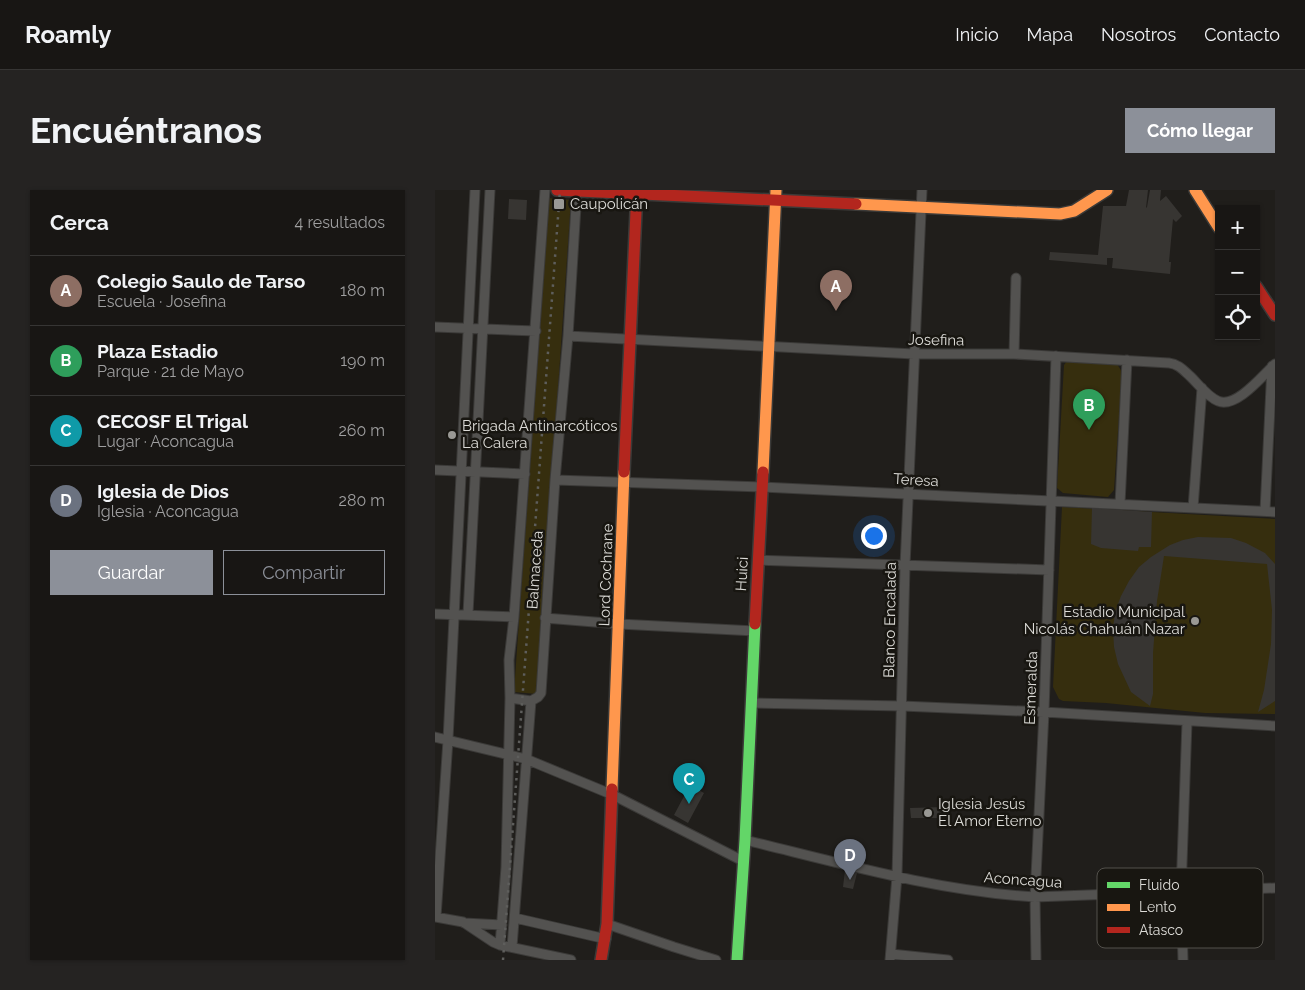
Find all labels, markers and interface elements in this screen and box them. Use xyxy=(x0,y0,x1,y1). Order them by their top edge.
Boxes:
text: Roamly xyxy=(25,20,111,49)
text: Inicio xyxy=(955,24,999,45)
text: Mapa xyxy=(1027,24,1073,45)
text: Nosotros xyxy=(1101,24,1176,45)
text: Contacto xyxy=(1204,24,1280,45)
button: Cómo llegar xyxy=(1125,108,1275,153)
text: Encuéntranos xyxy=(30,110,262,151)
place label: Caupolicán xyxy=(570,195,648,213)
marker: Caupolicán xyxy=(552,197,566,211)
map controls xyxy=(1215,205,1260,340)
button: + xyxy=(1215,205,1260,250)
text: Cerca xyxy=(50,210,109,235)
text: 4 resultados xyxy=(295,213,385,232)
button: − xyxy=(1215,250,1260,295)
text: Colegio Saulo de Tarso xyxy=(97,270,305,292)
pin: A xyxy=(820,270,852,311)
text: A xyxy=(61,281,71,300)
text: 180 m xyxy=(340,281,385,300)
text: Escuela · Josefina xyxy=(97,292,226,311)
button: locate xyxy=(1215,295,1260,340)
street label: Josefina xyxy=(908,331,964,349)
text: Plaza Estadio xyxy=(97,340,218,362)
text: B xyxy=(61,351,71,370)
text: 190 m xyxy=(340,351,385,370)
text: Parque · 21 de Mayo xyxy=(97,362,244,381)
pin: B xyxy=(1073,389,1105,430)
text: CECOSF El Trigal xyxy=(97,410,248,432)
place label: Brigada Antinarcóticos La Calera xyxy=(462,417,617,452)
text: C xyxy=(61,421,71,440)
text: 260 m xyxy=(338,421,385,440)
marker: Brigada Antinarcóticos La Calera xyxy=(446,429,458,441)
text: Lugar · Aconcagua xyxy=(97,432,234,451)
street label: Teresa xyxy=(893,470,939,490)
text: Iglesia de Dios xyxy=(97,480,229,502)
text: D xyxy=(60,491,72,510)
text: 280 m xyxy=(339,491,385,510)
text: Iglesia · Aconcagua xyxy=(97,502,239,521)
street label: Lord Cochrane xyxy=(595,523,617,627)
your location xyxy=(861,523,887,549)
street label: Balmaceda xyxy=(523,530,547,610)
button: Guardar xyxy=(50,550,213,595)
button: Compartir xyxy=(223,550,385,595)
street label: Huici xyxy=(732,556,752,592)
street label: Blanco Encalada xyxy=(880,562,900,678)
place label: Estadio Municipal Nicolás Chahuán Nazar xyxy=(1024,603,1186,638)
marker: Estadio Municipal Nicolás Chahuán Nazar xyxy=(1189,615,1201,627)
street label: Esmeralda xyxy=(1021,651,1041,725)
pin: C xyxy=(673,763,705,804)
place label: Iglesia Jesús El Amor Eterno xyxy=(938,795,1041,830)
marker: Iglesia Jesús El Amor Eterno xyxy=(922,807,934,819)
pin: D xyxy=(834,839,866,880)
street label: Aconcagua xyxy=(983,868,1063,892)
legend xyxy=(1097,868,1263,948)
text: Fluido xyxy=(1139,877,1179,893)
text: Lento xyxy=(1139,899,1176,915)
text: Atasco xyxy=(1139,922,1183,938)

